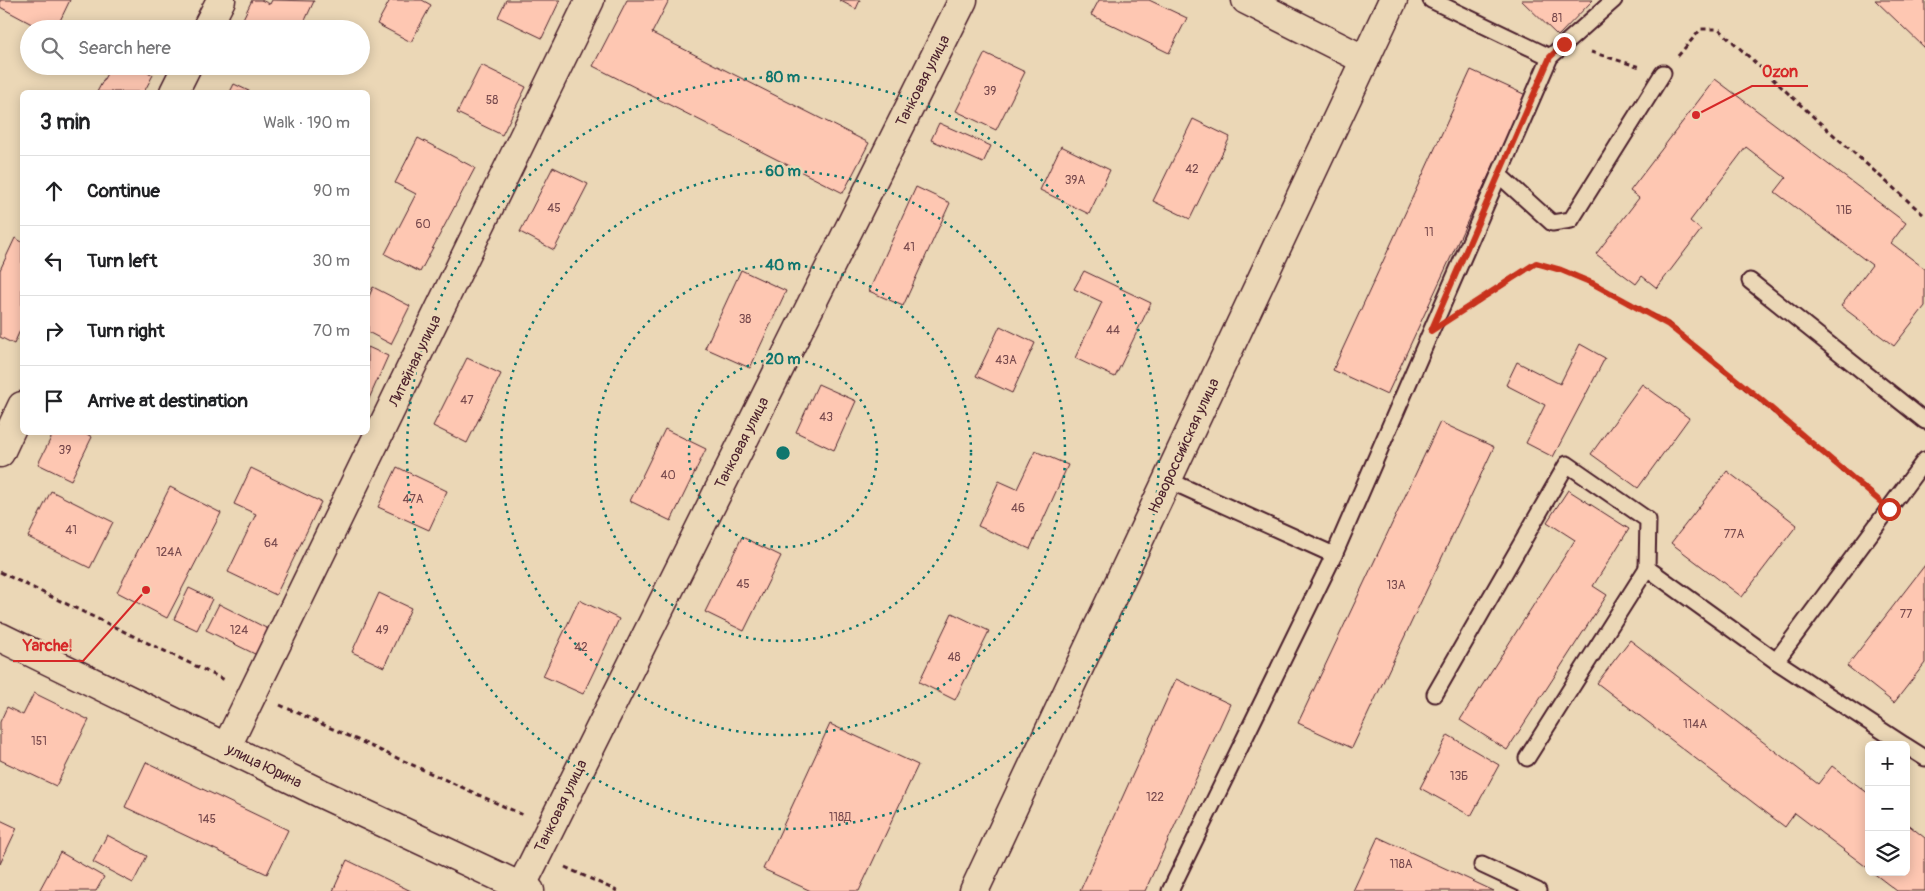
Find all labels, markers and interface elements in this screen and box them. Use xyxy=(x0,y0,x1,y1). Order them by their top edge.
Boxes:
house number: 81 xyxy=(1552,11,1562,26)
search box xyxy=(20,20,370,75)
street label: Танковая улица xyxy=(892,32,954,130)
route end xyxy=(1553,33,1576,56)
icon: search xyxy=(38,34,66,62)
text: Search here xyxy=(78,36,171,60)
callout: Ozon xyxy=(1752,55,1808,86)
text: Ozon xyxy=(1762,62,1798,82)
text: 80 m xyxy=(766,68,800,87)
house number: 39 xyxy=(984,84,996,99)
house number: 58 xyxy=(486,93,498,108)
text: 3 min xyxy=(40,109,90,136)
text: Walk · 190 m xyxy=(263,113,350,133)
text: 60 m xyxy=(765,162,801,181)
house number: 42 xyxy=(1185,162,1199,177)
house number: 39А xyxy=(1065,173,1086,188)
icon: ahead xyxy=(40,177,68,205)
text: Continue xyxy=(87,179,160,203)
text: 90 m xyxy=(313,181,350,201)
house number: 45 xyxy=(547,201,561,216)
house number: 11Б xyxy=(1836,203,1852,218)
house number: 60 xyxy=(415,217,431,232)
house number: 11 xyxy=(1424,225,1434,240)
house number: 41 xyxy=(903,240,915,255)
icon: left xyxy=(40,247,68,275)
text: Turn left xyxy=(87,249,157,273)
text: 30 m xyxy=(312,251,350,271)
text: 40 m xyxy=(765,256,801,275)
street label: Литейная улица xyxy=(384,312,445,411)
house number: 38 xyxy=(739,312,751,327)
icon: right xyxy=(40,317,68,345)
text: Turn right xyxy=(87,319,165,343)
text: 70 m xyxy=(313,321,350,341)
house number: 44 xyxy=(1106,323,1120,338)
text: 20 m xyxy=(765,350,801,369)
house number: 43А xyxy=(995,353,1017,368)
street label: Новороссийская улица xyxy=(1144,375,1224,517)
icon: arrive xyxy=(40,387,68,415)
text: Arrive at destination xyxy=(87,389,248,413)
house number: 47 xyxy=(460,393,474,408)
street label: Танковая улица xyxy=(711,394,773,492)
house number: 43 xyxy=(819,410,833,425)
house number: 39 xyxy=(59,443,71,458)
centre of rings xyxy=(774,444,792,462)
house number: 40 xyxy=(660,468,676,483)
house number: 47А xyxy=(402,492,424,507)
route start xyxy=(1878,498,1901,521)
house number: 46 xyxy=(1011,501,1025,516)
house number: 41 xyxy=(65,523,77,538)
house number: 77А xyxy=(1724,527,1744,542)
house number: 64 xyxy=(264,536,278,551)
house number: 124А xyxy=(156,545,182,560)
house number: 45 xyxy=(736,577,750,592)
house number: 13А xyxy=(1386,578,1406,593)
house number: 77 xyxy=(1900,607,1913,622)
house number: 124 xyxy=(230,623,248,638)
house number: 49 xyxy=(375,623,389,638)
callout: Yarche! xyxy=(13,630,83,661)
text: Yarche! xyxy=(22,636,73,656)
house number: 42 xyxy=(574,640,588,655)
house number: 48 xyxy=(947,650,961,665)
house number: 114А xyxy=(1683,717,1707,732)
house number: 151 xyxy=(31,734,47,749)
street label: улица Юрина xyxy=(222,739,305,792)
map controls xyxy=(1865,741,1910,876)
button: + xyxy=(1865,741,1910,786)
street label: Танковая улица xyxy=(530,757,592,855)
house number: 13Б xyxy=(1450,769,1468,784)
button: − xyxy=(1865,786,1910,831)
house number: 122 xyxy=(1146,790,1164,805)
house number: 118Д xyxy=(829,810,852,825)
house number: 145 xyxy=(198,812,216,827)
button: layers xyxy=(1865,831,1910,876)
house number: 118А xyxy=(1389,857,1413,872)

